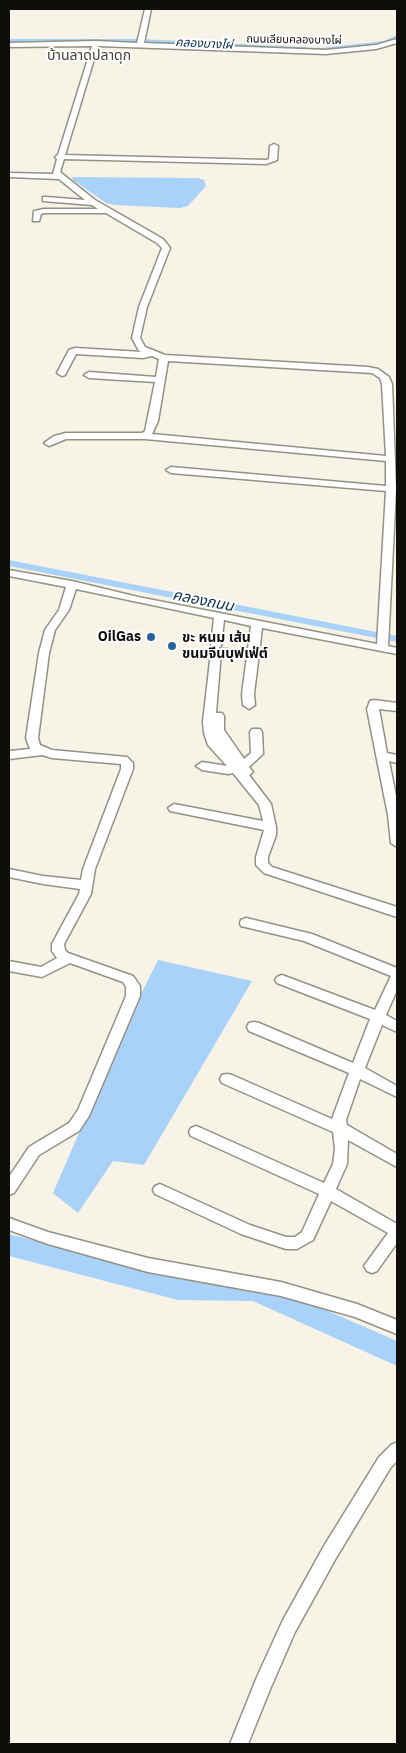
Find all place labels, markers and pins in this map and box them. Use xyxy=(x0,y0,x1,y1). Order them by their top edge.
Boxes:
place label: OilGas xyxy=(98,629,141,645)
place label: ขะ หนม เส้น ขนมจีนบุฟเฟ่ต์ xyxy=(182,630,268,662)
marker: OilGas xyxy=(145,631,157,643)
marker: ขะ หนม เส้น ขนมจีนบุฟเฟ่ต์ xyxy=(166,640,178,652)

